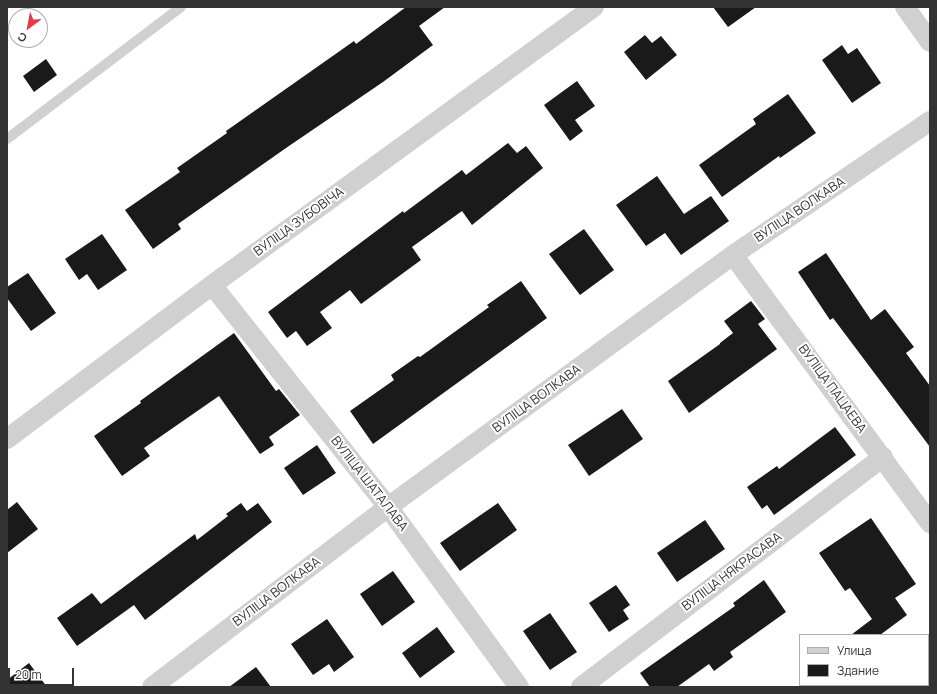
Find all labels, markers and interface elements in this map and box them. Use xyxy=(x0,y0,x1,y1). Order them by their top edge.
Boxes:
north arrow xyxy=(8,8,48,48)
text: С xyxy=(14,29,29,46)
street label: ВУЛІЦА ВОЛКАВА xyxy=(752,174,848,246)
street label: ВУЛІЦА ЗУБОВІЧА xyxy=(251,184,347,260)
street label: ВУЛІЦА ПАЦАЕВА xyxy=(795,342,869,436)
street label: ВУЛІЦА ВОЛКАВА xyxy=(490,362,584,436)
street label: ВУЛІЦА ШАТАЛАВА xyxy=(327,433,411,535)
street label: ВУЛІЦА НЯКРАСАВА xyxy=(679,529,785,615)
street label: ВУЛІЦА ВОЛКАВА xyxy=(230,554,324,630)
legend xyxy=(799,634,929,686)
text: Улица xyxy=(837,642,871,659)
scale bar xyxy=(10,660,76,686)
text: Здание xyxy=(837,662,879,679)
text: 20 m xyxy=(15,666,42,683)

